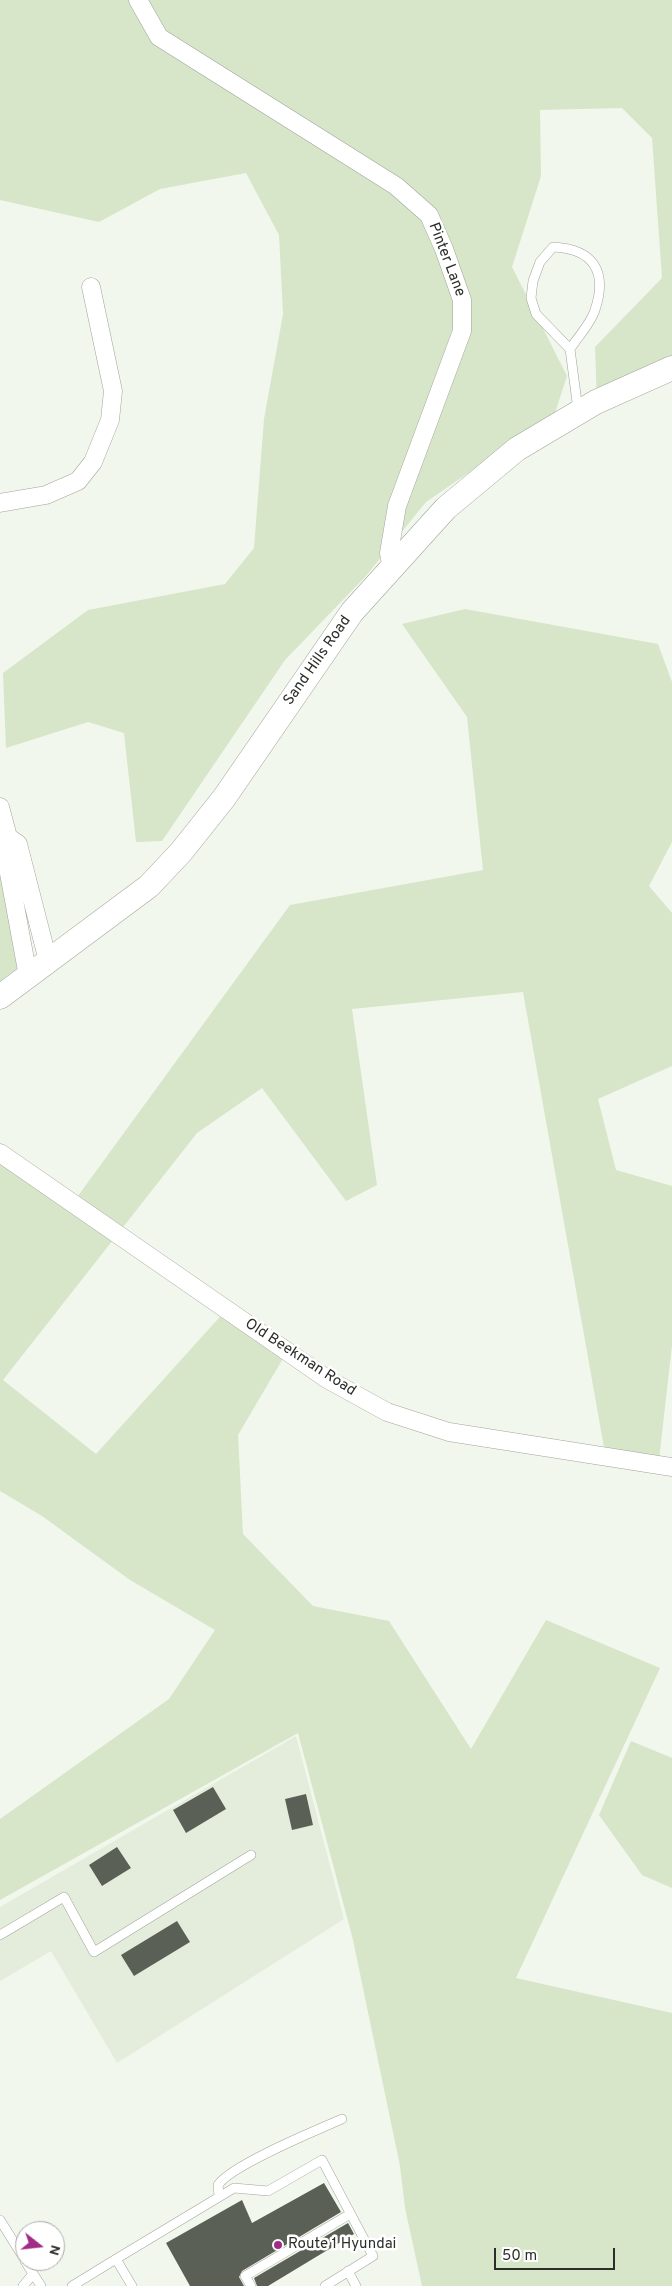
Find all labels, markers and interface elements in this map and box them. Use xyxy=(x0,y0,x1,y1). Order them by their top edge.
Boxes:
street label: Pinter Lane xyxy=(424,220,468,300)
street label: Sand Hills Road xyxy=(280,613,356,709)
street label: Old Beekman Road xyxy=(241,1315,359,1401)
north arrow xyxy=(15,2221,65,2271)
place label: Route 1 Hyundai xyxy=(288,2236,396,2254)
scale bar xyxy=(497,2238,618,2270)
marker: Route 1 Hyundai xyxy=(272,2239,284,2251)
text: N xyxy=(44,2243,63,2257)
text: 50 m xyxy=(502,2247,537,2266)

